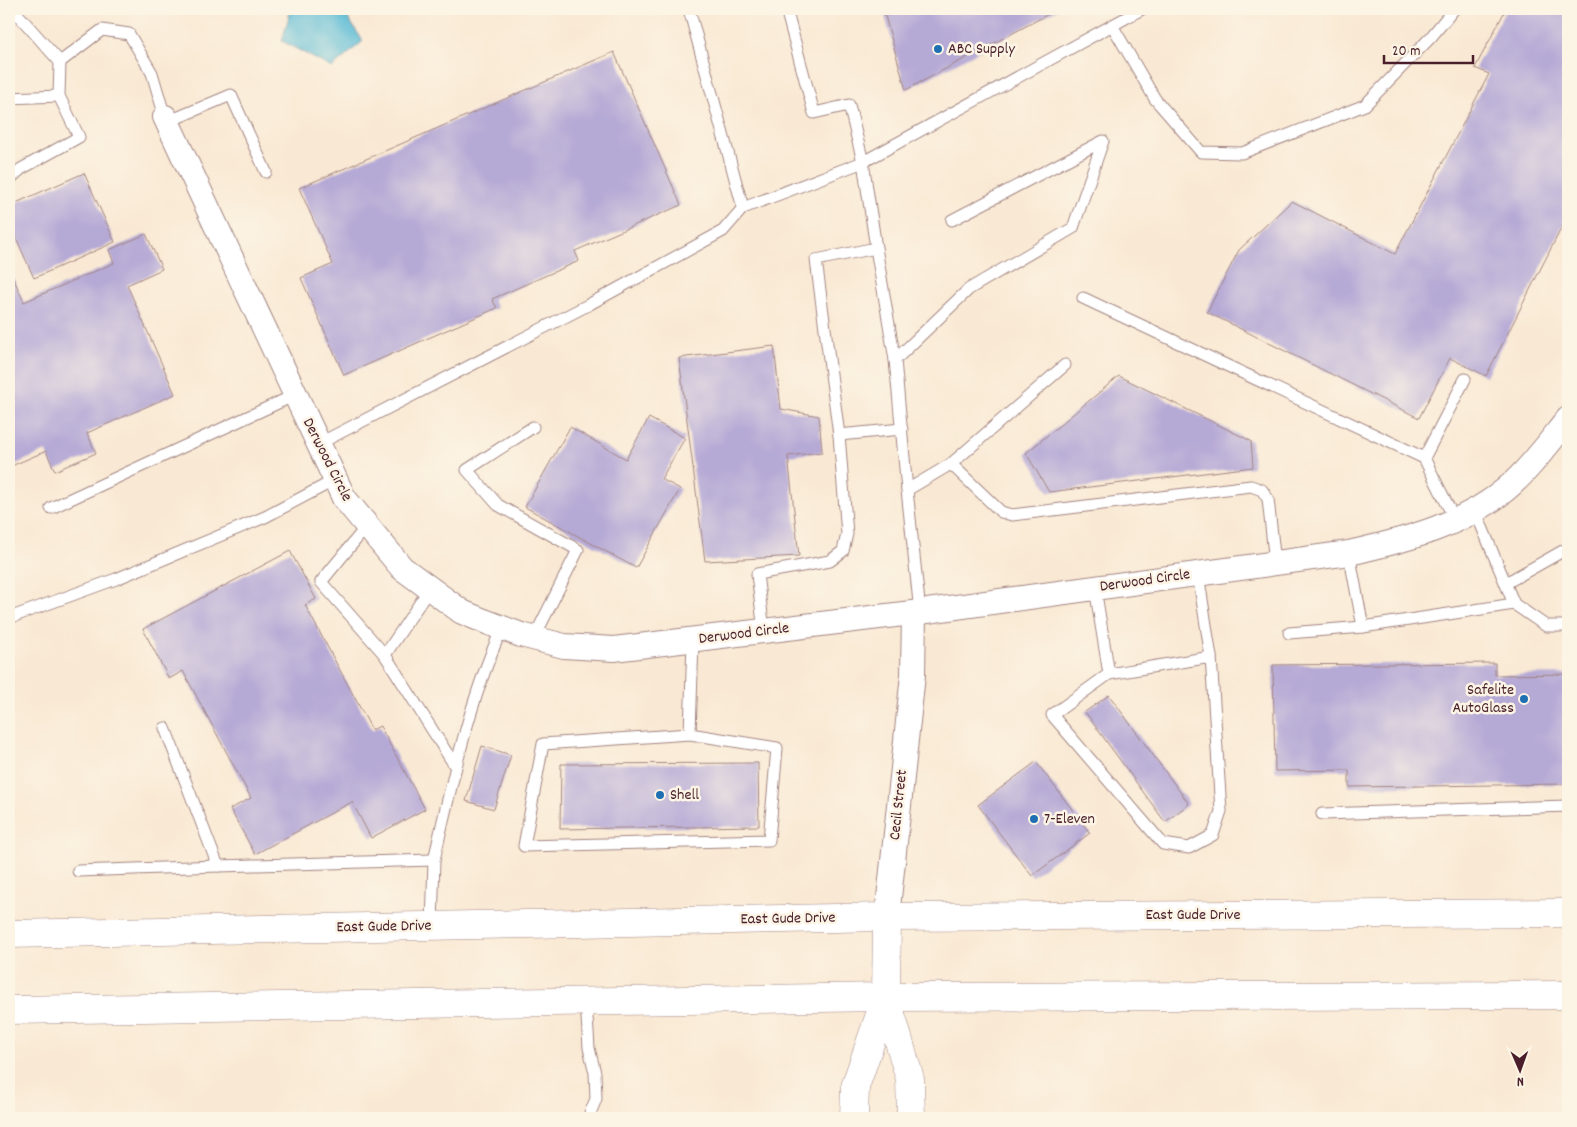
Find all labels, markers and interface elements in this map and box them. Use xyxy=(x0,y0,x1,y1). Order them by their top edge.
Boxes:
scale bar xyxy=(1384,32,1473,64)
place label: ABC Supply xyxy=(948,38,1015,61)
text: 20 m xyxy=(1392,41,1420,63)
marker: ABC Supply xyxy=(932,43,944,55)
street label: Derwood Circle xyxy=(296,414,358,506)
street label: Derwood Circle xyxy=(1098,563,1192,599)
street label: Derwood Circle xyxy=(697,617,791,651)
place label: Safelite AutoGlass xyxy=(1452,679,1514,720)
marker: Safelite AutoGlass xyxy=(1518,693,1530,705)
street label: Cecil Street xyxy=(884,769,914,841)
place label: Shell xyxy=(670,784,699,807)
marker: Shell xyxy=(654,789,666,801)
place label: 7-Eleven xyxy=(1044,808,1095,831)
marker: 7-Eleven xyxy=(1028,813,1040,825)
street label: East Gude Drive xyxy=(1145,904,1241,927)
street label: East Gude Drive xyxy=(740,907,836,931)
street label: East Gude Drive xyxy=(336,915,432,939)
north arrow xyxy=(1494,1044,1544,1094)
text: N xyxy=(1516,1071,1524,1091)

